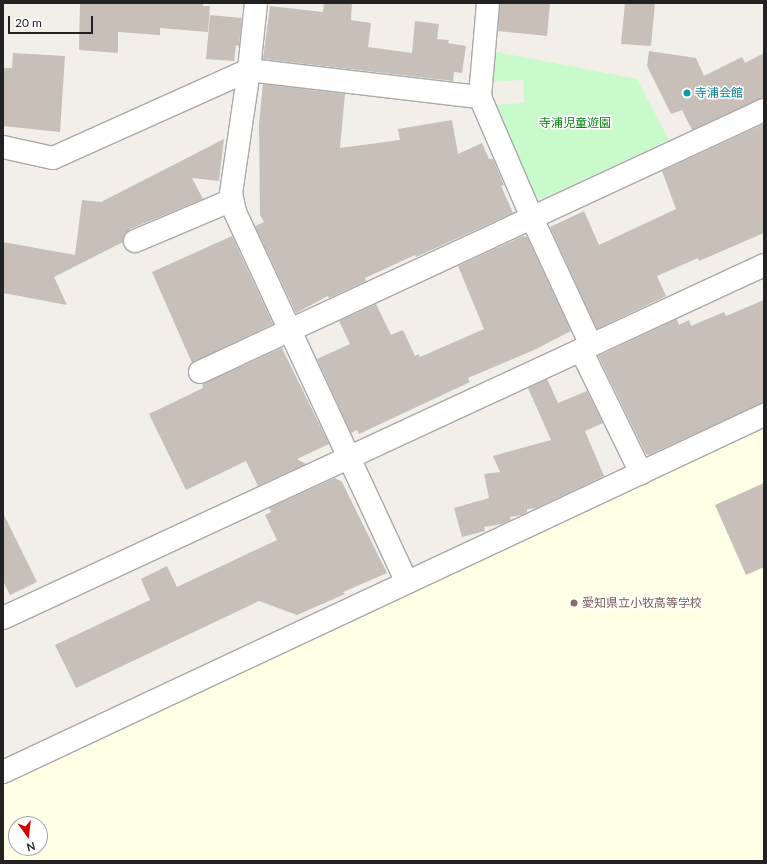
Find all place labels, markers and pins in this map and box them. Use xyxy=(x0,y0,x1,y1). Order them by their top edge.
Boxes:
place label: 寺浦会館 xyxy=(695,86,743,100)
marker: 寺浦会館 xyxy=(682,88,692,98)
place label: 愛知県立小牧高等学校 xyxy=(582,596,702,610)
marker: 愛知県立小牧高等学校 xyxy=(569,598,579,608)

